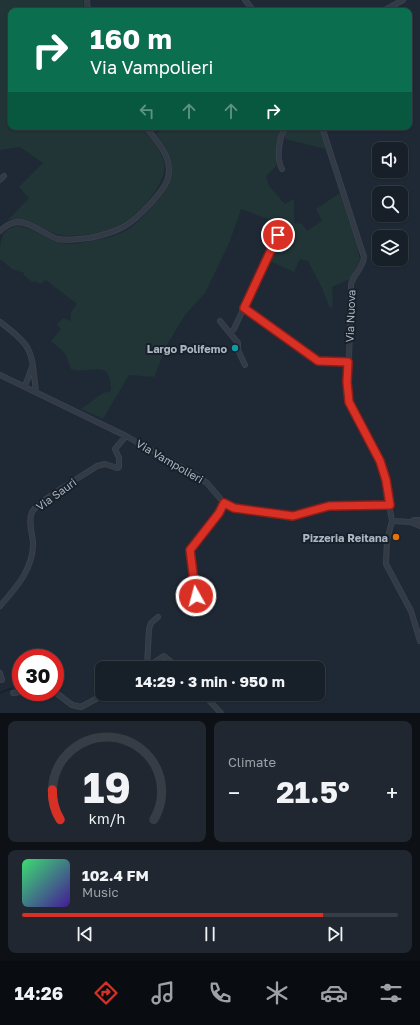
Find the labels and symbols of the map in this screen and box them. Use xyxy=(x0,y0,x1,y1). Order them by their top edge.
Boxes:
pin xyxy=(261,218,295,252)
street label: Via Nuova xyxy=(343,289,357,343)
place label: Largo Polifemo xyxy=(147,342,227,355)
marker: Largo Polifemo xyxy=(230,343,240,353)
street label: Via Vampolieri xyxy=(134,437,206,486)
street label: Via Sauri xyxy=(33,475,79,513)
place label: Pizzeria Reitana xyxy=(303,531,388,544)
marker: Pizzeria Reitana xyxy=(391,532,401,542)
position arrow xyxy=(175,575,217,617)
speed limit sign: 30 xyxy=(12,649,64,701)

